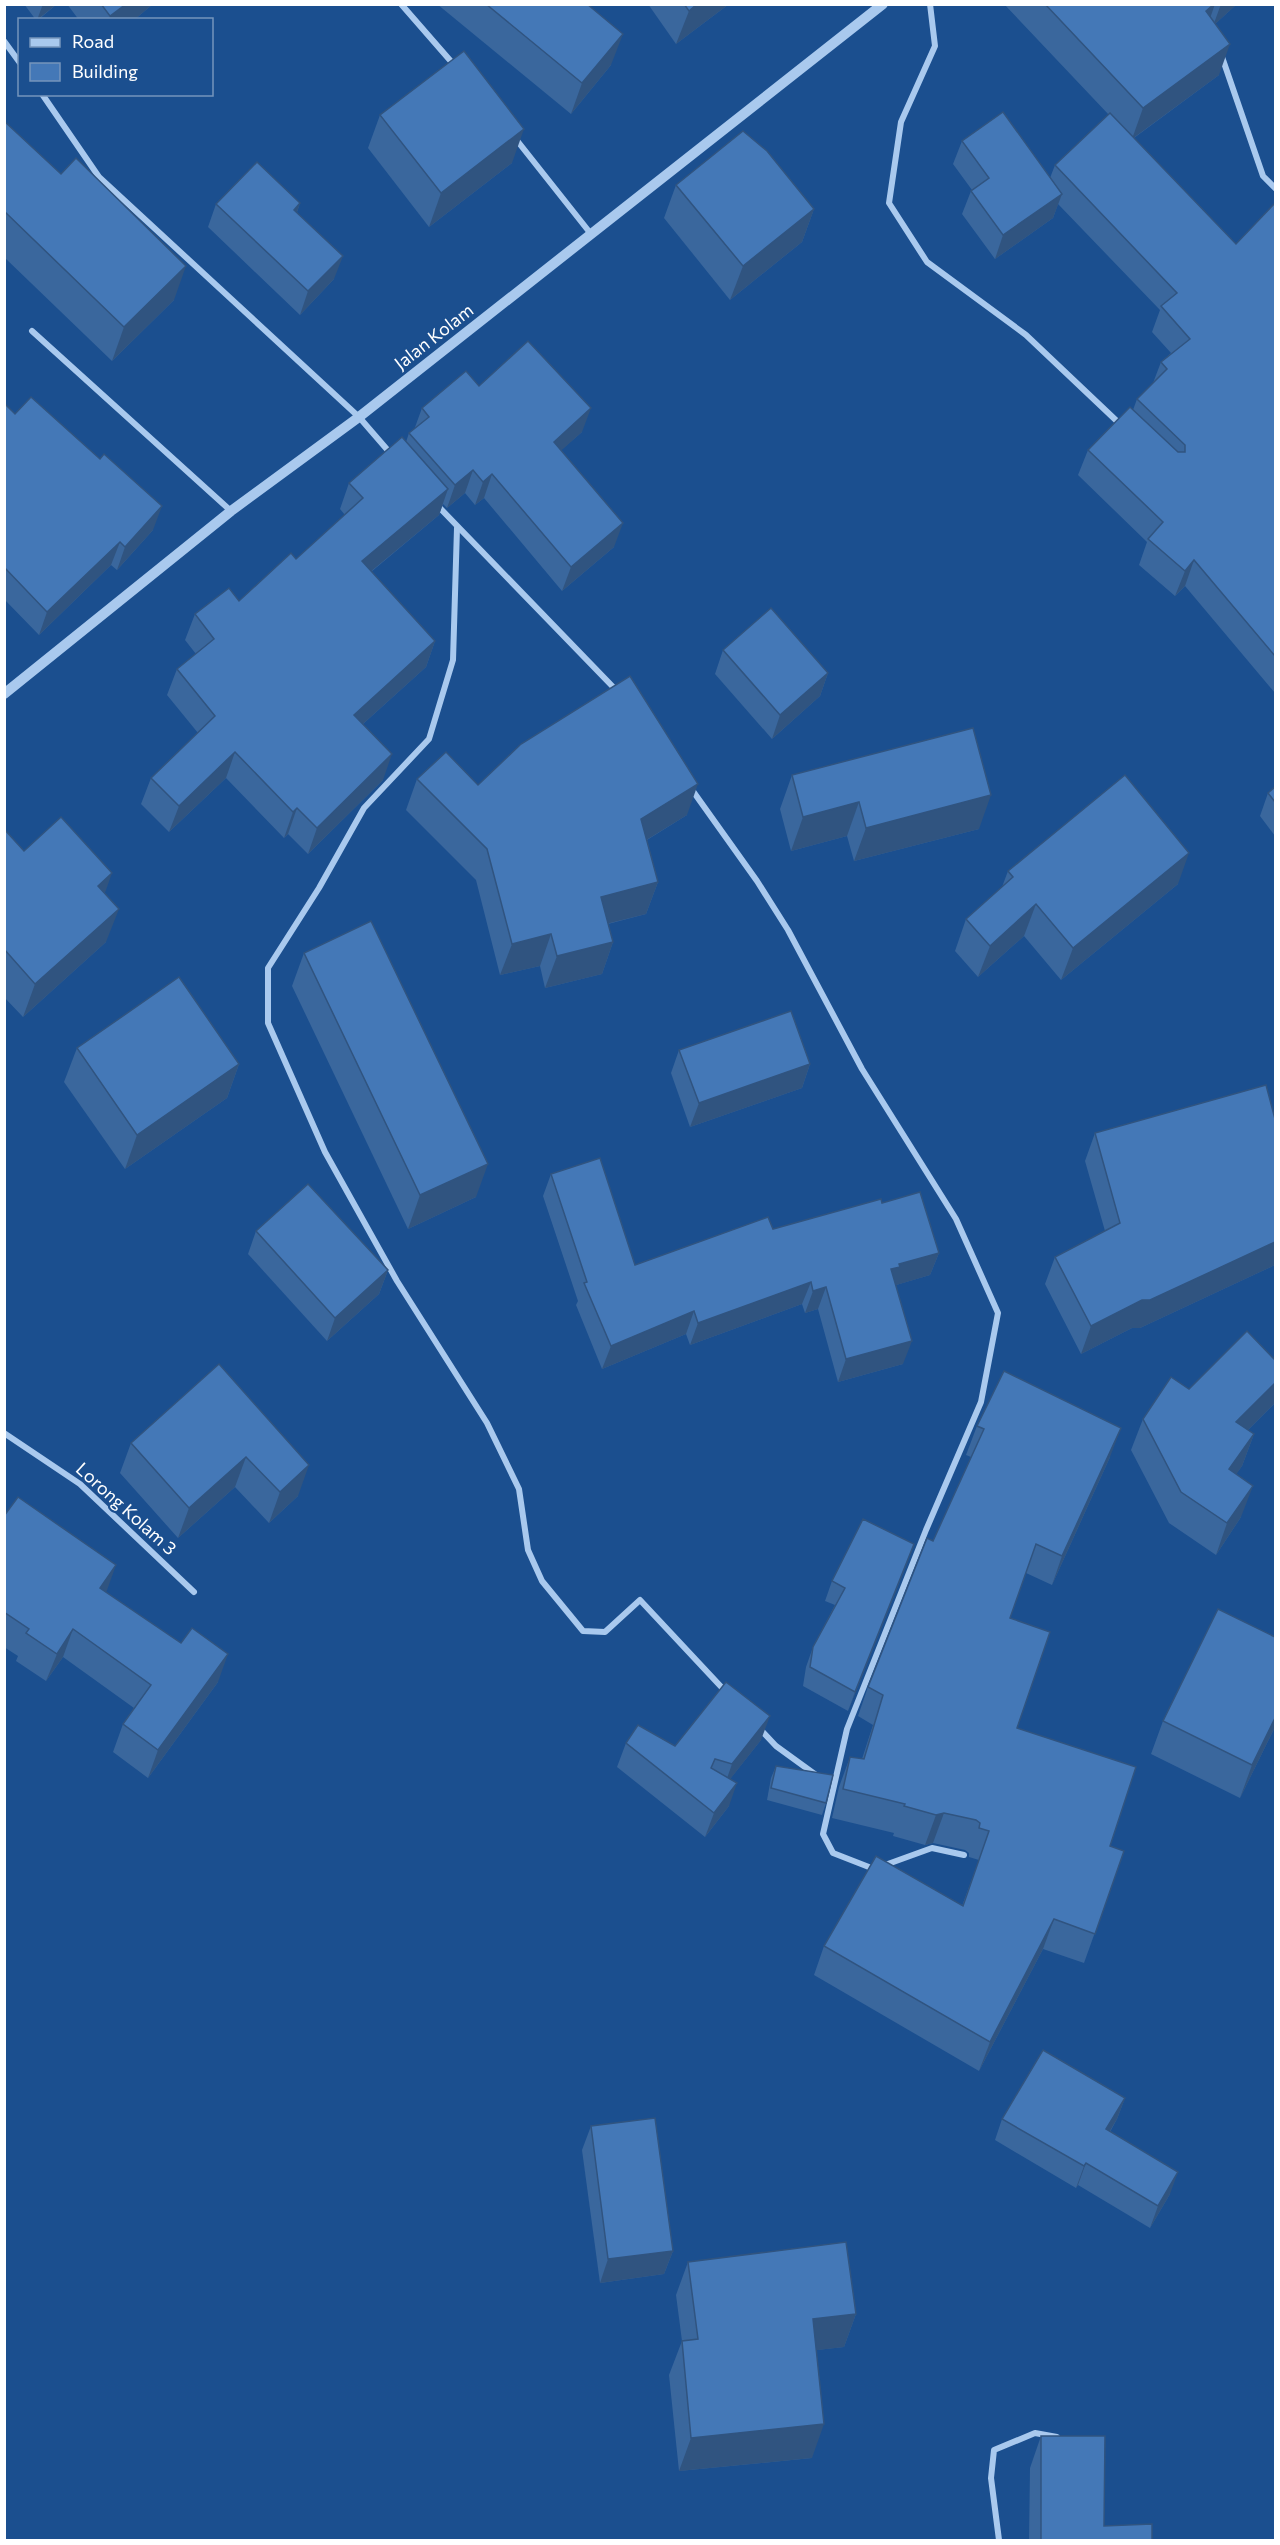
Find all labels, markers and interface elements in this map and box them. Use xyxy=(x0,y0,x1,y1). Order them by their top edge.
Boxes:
legend xyxy=(18,18,213,96)
text: Road xyxy=(72,30,114,52)
text: Building xyxy=(72,60,138,82)
street label: Jalan Kolam xyxy=(389,299,477,374)
street label: Lorong Kolam 3 xyxy=(72,1457,182,1559)

